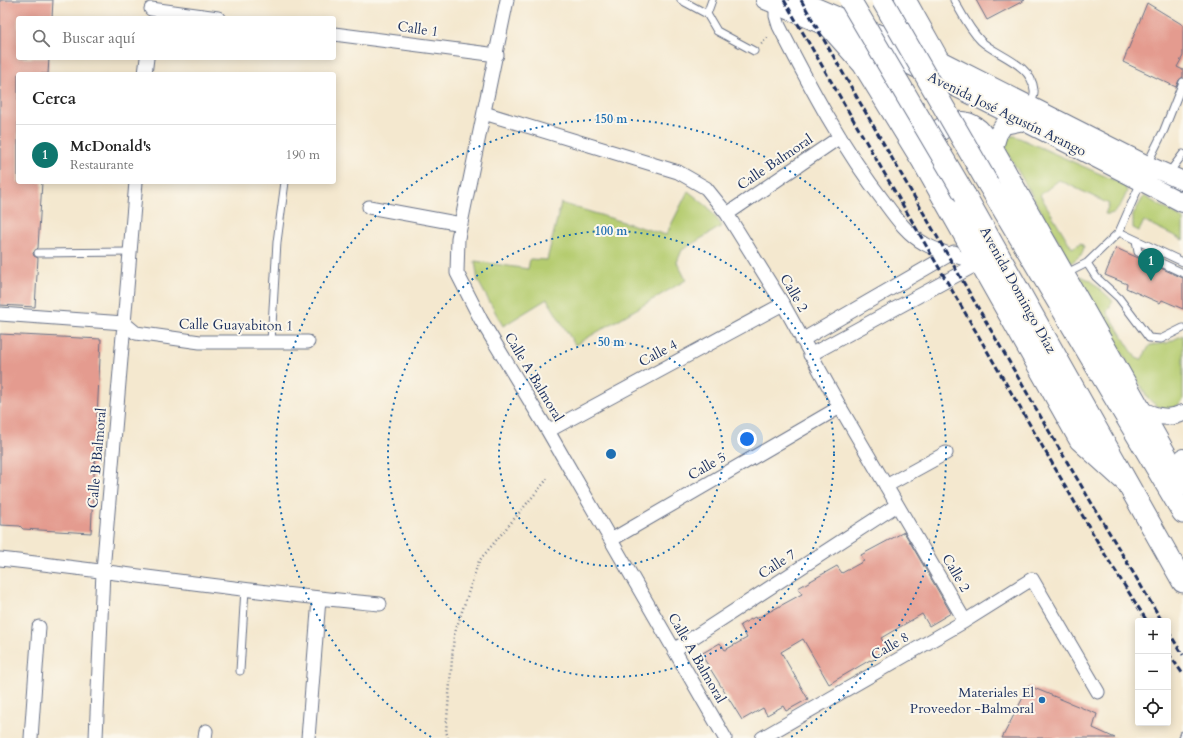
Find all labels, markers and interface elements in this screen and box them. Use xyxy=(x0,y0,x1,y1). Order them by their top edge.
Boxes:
search box xyxy=(16,16,336,60)
street label: Calle 1 xyxy=(396,17,440,41)
icon: search xyxy=(30,27,52,49)
text: Buscar aquí xyxy=(62,28,135,48)
street label: Avenida José Agustín Arango xyxy=(924,67,1090,161)
text: Cerca xyxy=(32,87,76,110)
text: 150 m xyxy=(595,111,628,127)
street label: Calle Balmoral xyxy=(734,129,817,194)
text: McDonald's xyxy=(70,136,151,156)
text: 1 xyxy=(42,146,48,164)
text: 190 m xyxy=(286,146,320,164)
text: Restaurante xyxy=(70,156,134,174)
text: 100 m xyxy=(595,223,628,239)
street label: Avenida Domingo Díaz xyxy=(975,223,1061,357)
pin: 1 xyxy=(1138,248,1164,281)
street label: Calle 2 xyxy=(775,270,813,316)
street label: Calle Guayabiton 1 xyxy=(179,315,293,335)
street label: Calle A Balmoral xyxy=(500,329,568,426)
text: 50 m xyxy=(598,334,625,350)
street label: Calle 4 xyxy=(635,335,681,371)
street label: Calle B Balmoral xyxy=(83,407,111,509)
your location xyxy=(737,429,757,449)
centre of rings xyxy=(604,447,618,461)
street label: Calle 5 xyxy=(684,447,730,485)
street label: Calle 7 xyxy=(755,545,799,583)
street label: Calle 2 xyxy=(937,550,975,596)
street label: Calle A Balmoral xyxy=(664,610,731,707)
map controls xyxy=(1135,618,1171,726)
button: + xyxy=(1135,618,1171,654)
street label: Calle 8 xyxy=(867,627,913,665)
button: − xyxy=(1135,654,1171,690)
place label: Materiales El Proveedor -Balmoral xyxy=(910,683,1034,718)
button: locate xyxy=(1135,690,1171,726)
marker: Materiales El Proveedor -Balmoral xyxy=(1037,695,1047,705)

